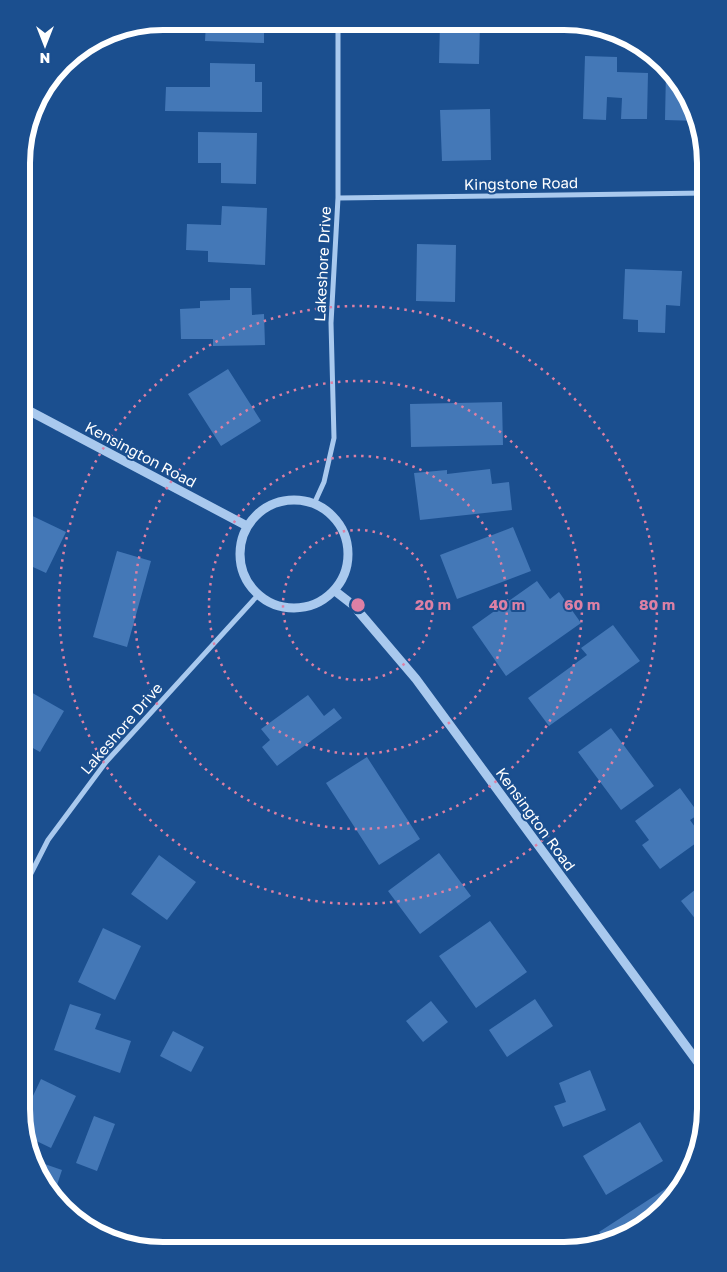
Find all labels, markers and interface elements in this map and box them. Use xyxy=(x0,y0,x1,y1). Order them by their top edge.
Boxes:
north arrow xyxy=(20,20,70,70)
text: N xyxy=(40,50,50,67)
street label: Kingstone Road xyxy=(464,173,578,193)
street label: Lakeshore Drive xyxy=(310,206,334,322)
street label: Kensington Road xyxy=(82,417,200,491)
text: 20 m xyxy=(415,595,451,613)
text: 40 m xyxy=(489,595,525,613)
text: 60 m xyxy=(564,595,600,613)
text: 80 m xyxy=(639,595,675,613)
centre of rings xyxy=(349,596,367,614)
street label: Lakeshore Drive xyxy=(76,678,166,778)
street label: Kensington Road xyxy=(493,764,579,874)

